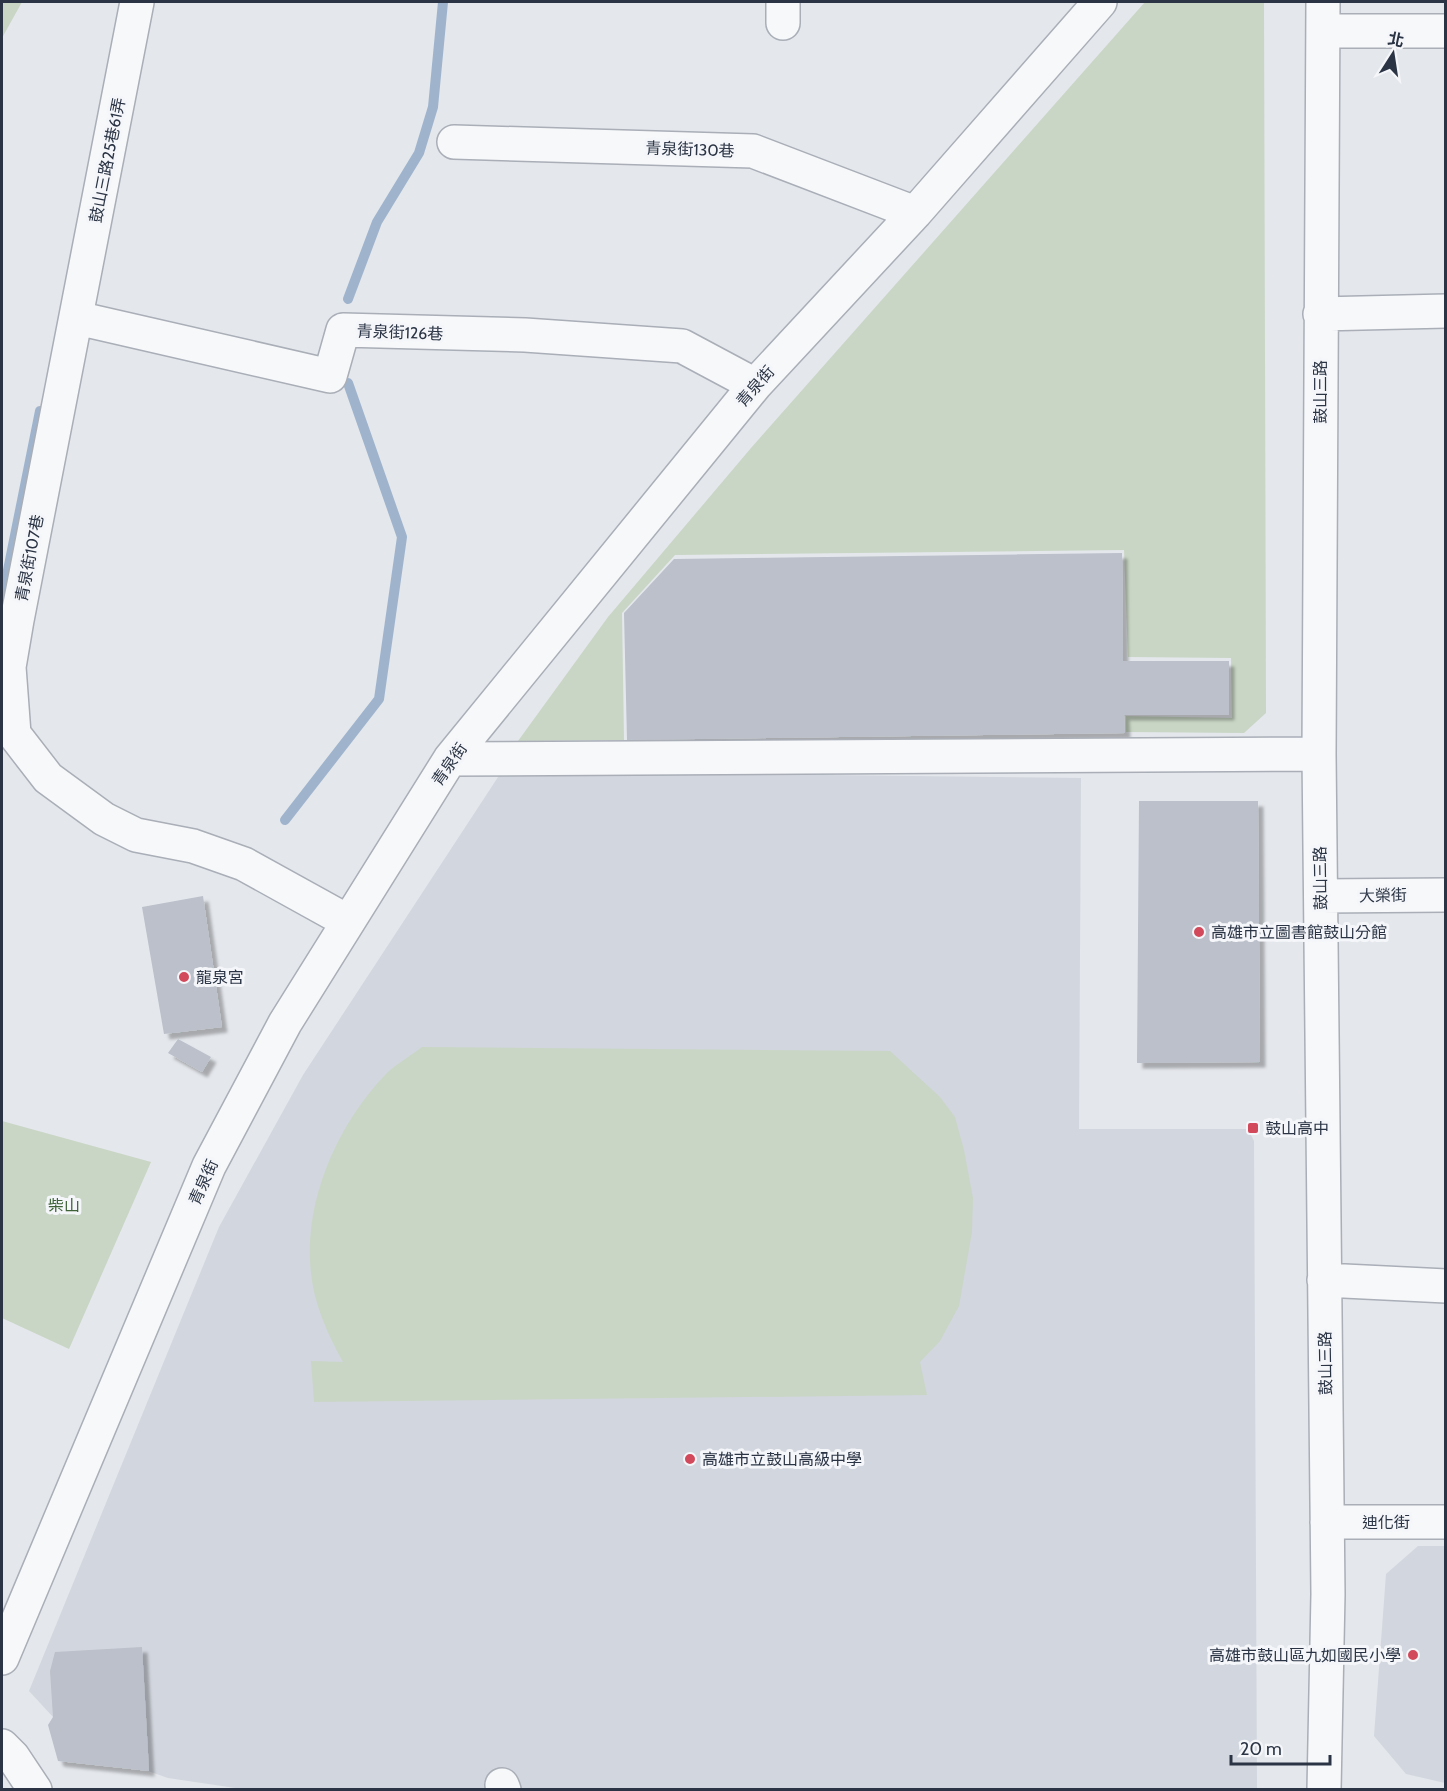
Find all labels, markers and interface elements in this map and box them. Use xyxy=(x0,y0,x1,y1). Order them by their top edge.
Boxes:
north arrow xyxy=(1363,24,1423,84)
text: 北 xyxy=(1386,29,1406,51)
street label: 鼓山三路25巷61弄 xyxy=(86,96,129,224)
street label: 青泉街130巷 xyxy=(645,138,735,161)
street label: 青泉街126巷 xyxy=(356,321,444,344)
street label: 鼓山三路 xyxy=(1311,360,1330,424)
street label: 青泉街 xyxy=(732,362,778,411)
street label: 青泉街107巷 xyxy=(12,513,47,603)
street label: 青泉街 xyxy=(428,739,471,789)
street label: 鼓山三路 xyxy=(1310,846,1331,910)
street label: 大榮街 xyxy=(1359,886,1407,905)
place label: 高雄市立圖書館鼓山分館 xyxy=(1211,923,1387,942)
marker: 高雄市立圖書館鼓山分館 xyxy=(1192,925,1206,939)
place label: 龍泉宮 xyxy=(196,968,244,987)
marker: 龍泉宮 xyxy=(177,970,191,984)
place label: 鼓山高中 xyxy=(1265,1119,1329,1138)
marker: 鼓山高中 xyxy=(1246,1121,1260,1135)
street label: 青泉街 xyxy=(185,1156,222,1208)
park label: 柴山 xyxy=(48,1196,80,1215)
street label: 鼓山三路 xyxy=(1315,1331,1336,1395)
place label: 高雄市立鼓山高級中學 xyxy=(702,1450,862,1469)
marker: 高雄市立鼓山高級中學 xyxy=(683,1452,697,1466)
street label: 迪化街 xyxy=(1362,1513,1410,1532)
place label: 高雄市鼓山區九如國民小學 xyxy=(1209,1646,1401,1665)
marker: 高雄市鼓山區九如國民小學 xyxy=(1406,1648,1420,1662)
scale bar xyxy=(1231,1728,1330,1766)
text: 20 m xyxy=(1240,1738,1282,1760)

